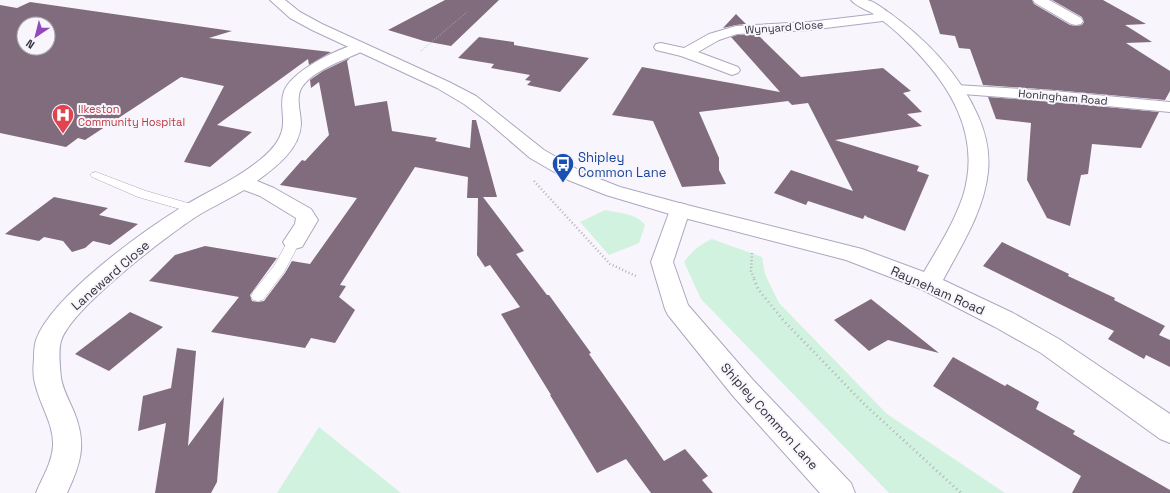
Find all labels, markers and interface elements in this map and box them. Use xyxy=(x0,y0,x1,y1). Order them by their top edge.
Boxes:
north arrow xyxy=(16,16,56,56)
street label: Wynyard Close xyxy=(744,17,824,37)
text: N xyxy=(23,36,37,52)
street label: Honingham Road xyxy=(1018,86,1108,108)
hospital icon: Ilkeston Community Hospital xyxy=(50,102,76,135)
place label: Ilkeston Community Hospital xyxy=(78,102,185,129)
place label: Shipley Common Lane xyxy=(578,149,666,181)
bus stop icon: Shipley Common Lane xyxy=(550,151,576,184)
street label: Laneward Close xyxy=(68,237,153,314)
street label: Rayneham Road xyxy=(888,262,987,319)
street label: Shipley Common Lane xyxy=(717,359,822,473)

